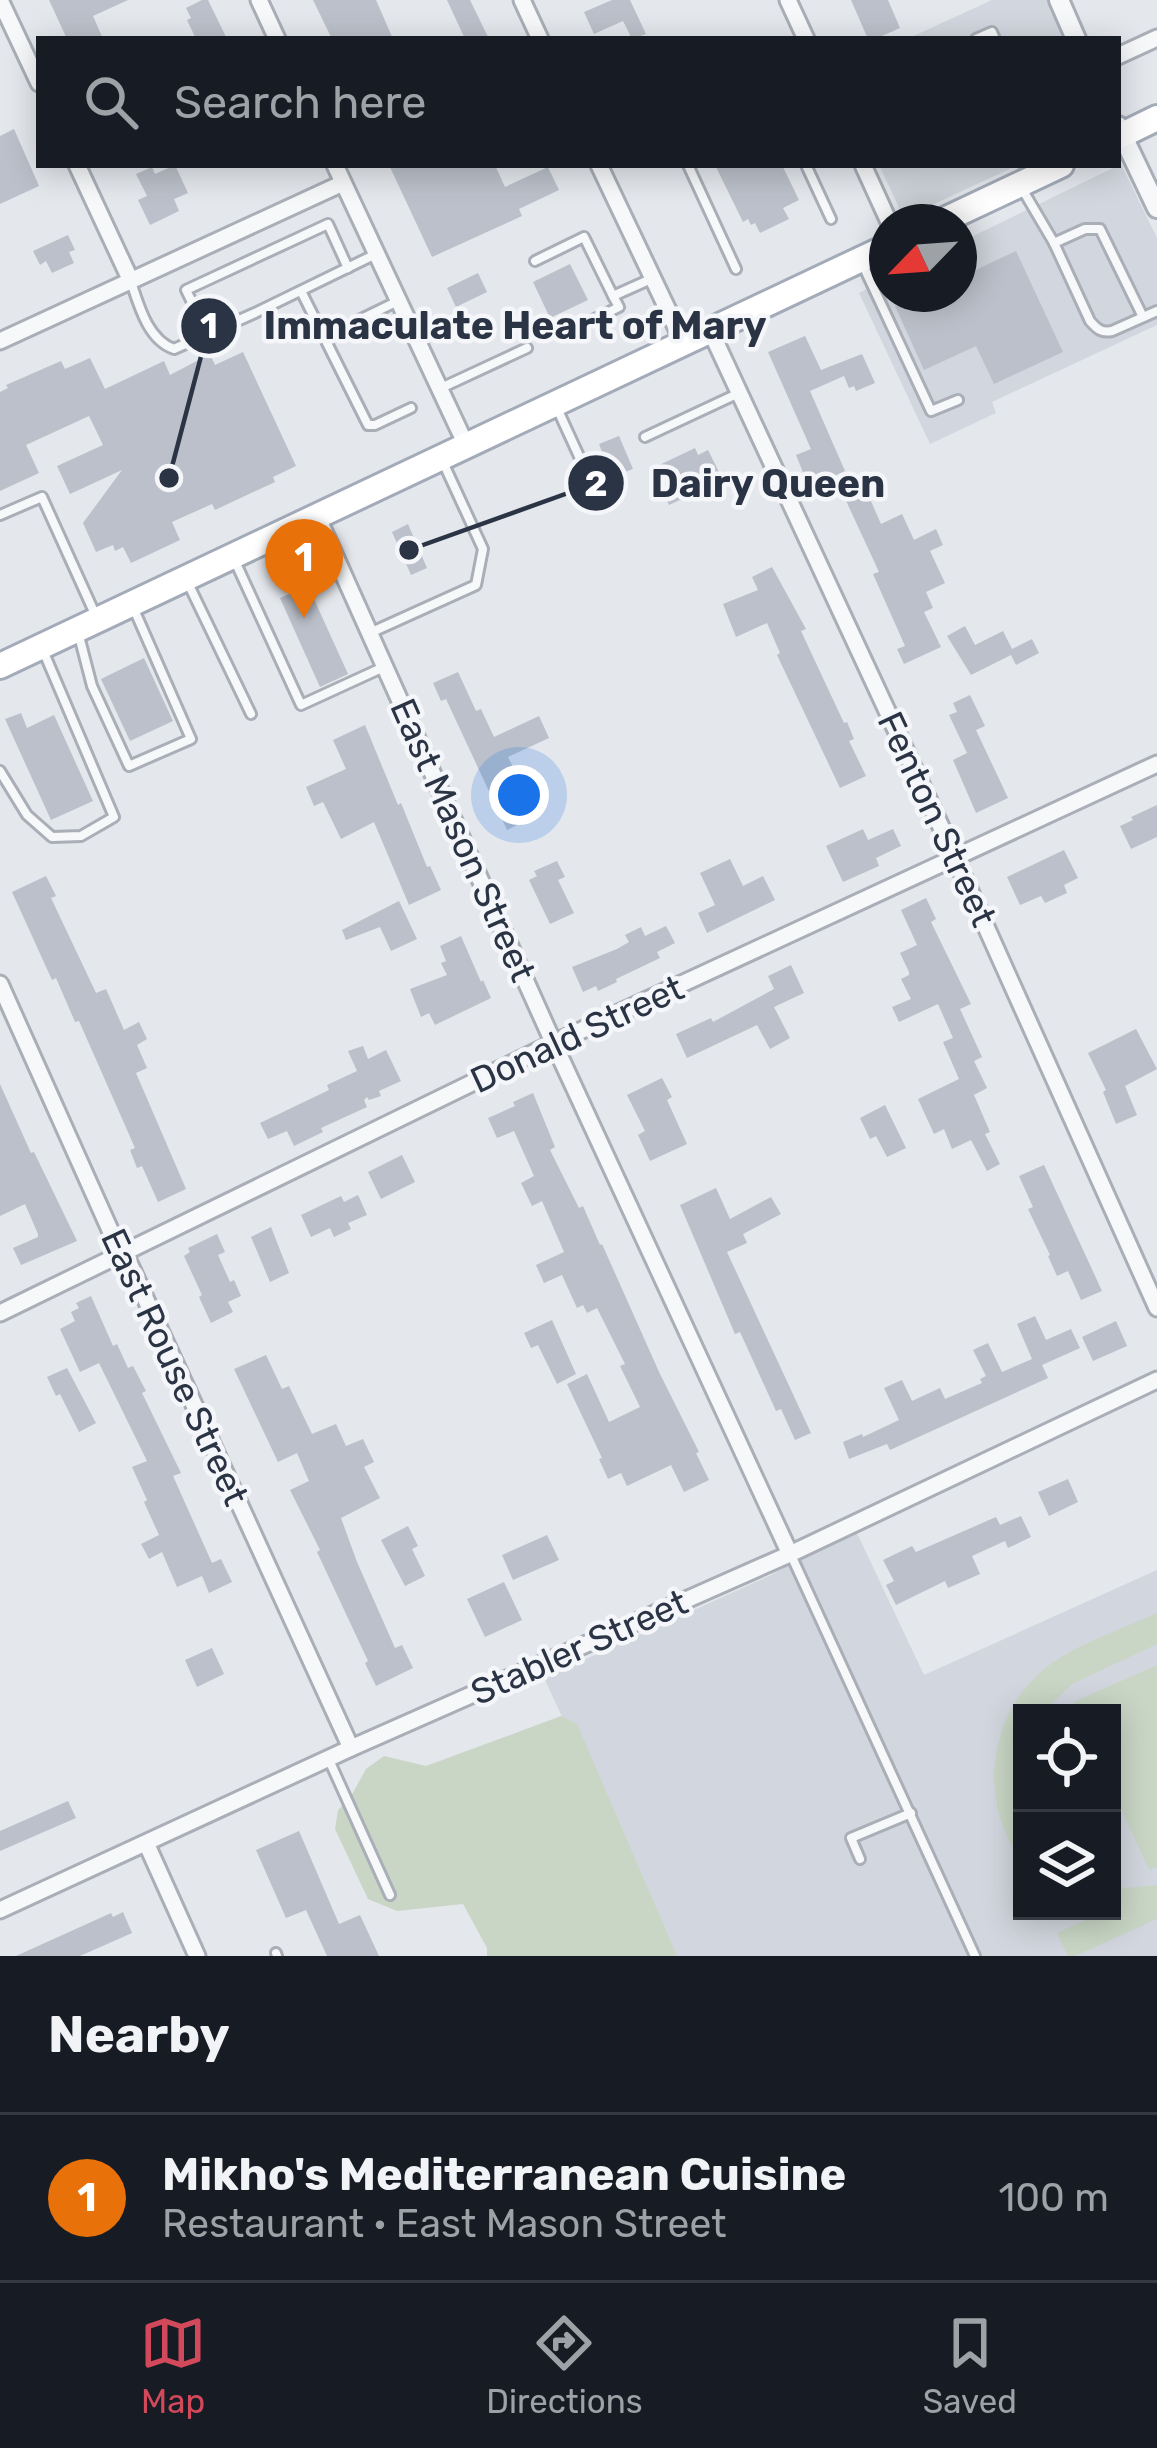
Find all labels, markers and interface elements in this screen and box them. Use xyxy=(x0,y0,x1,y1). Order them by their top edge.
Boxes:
search box xyxy=(36,36,1121,168)
icon: search xyxy=(78,69,144,135)
text: Search here xyxy=(174,76,426,129)
north arrow xyxy=(869,204,977,312)
callout: Immaculate Heart of Mary xyxy=(179,288,791,363)
text: Immaculate Heart of Mary xyxy=(264,303,766,349)
text: 1 xyxy=(200,304,218,347)
callout: Dairy Queen xyxy=(566,446,910,521)
text: Dairy Queen xyxy=(651,461,885,507)
text: 2 xyxy=(584,462,608,505)
pin: 1 xyxy=(265,519,343,618)
street label: East Mason Street xyxy=(381,692,545,988)
street label: Fenton Street xyxy=(869,705,1005,933)
your location xyxy=(489,765,549,825)
street label: Donald Street xyxy=(464,966,690,1102)
street label: East Rouse Street xyxy=(92,1222,258,1512)
street label: Stabler Street xyxy=(464,1580,694,1714)
map controls xyxy=(1013,1704,1121,1920)
button: locate xyxy=(1013,1704,1121,1812)
button: layers xyxy=(1013,1812,1121,1920)
text: Nearby xyxy=(48,2004,230,2065)
text: Mikho's Mediterranean Cuisine xyxy=(162,2148,846,2201)
text: 1 xyxy=(77,2175,97,2221)
text: 100 m xyxy=(999,2175,1109,2221)
text: Restaurant · East Mason Street xyxy=(162,2201,726,2247)
tab: Map xyxy=(140,2310,206,2421)
tab: Directions xyxy=(486,2310,643,2421)
tab: Saved xyxy=(923,2310,1017,2421)

